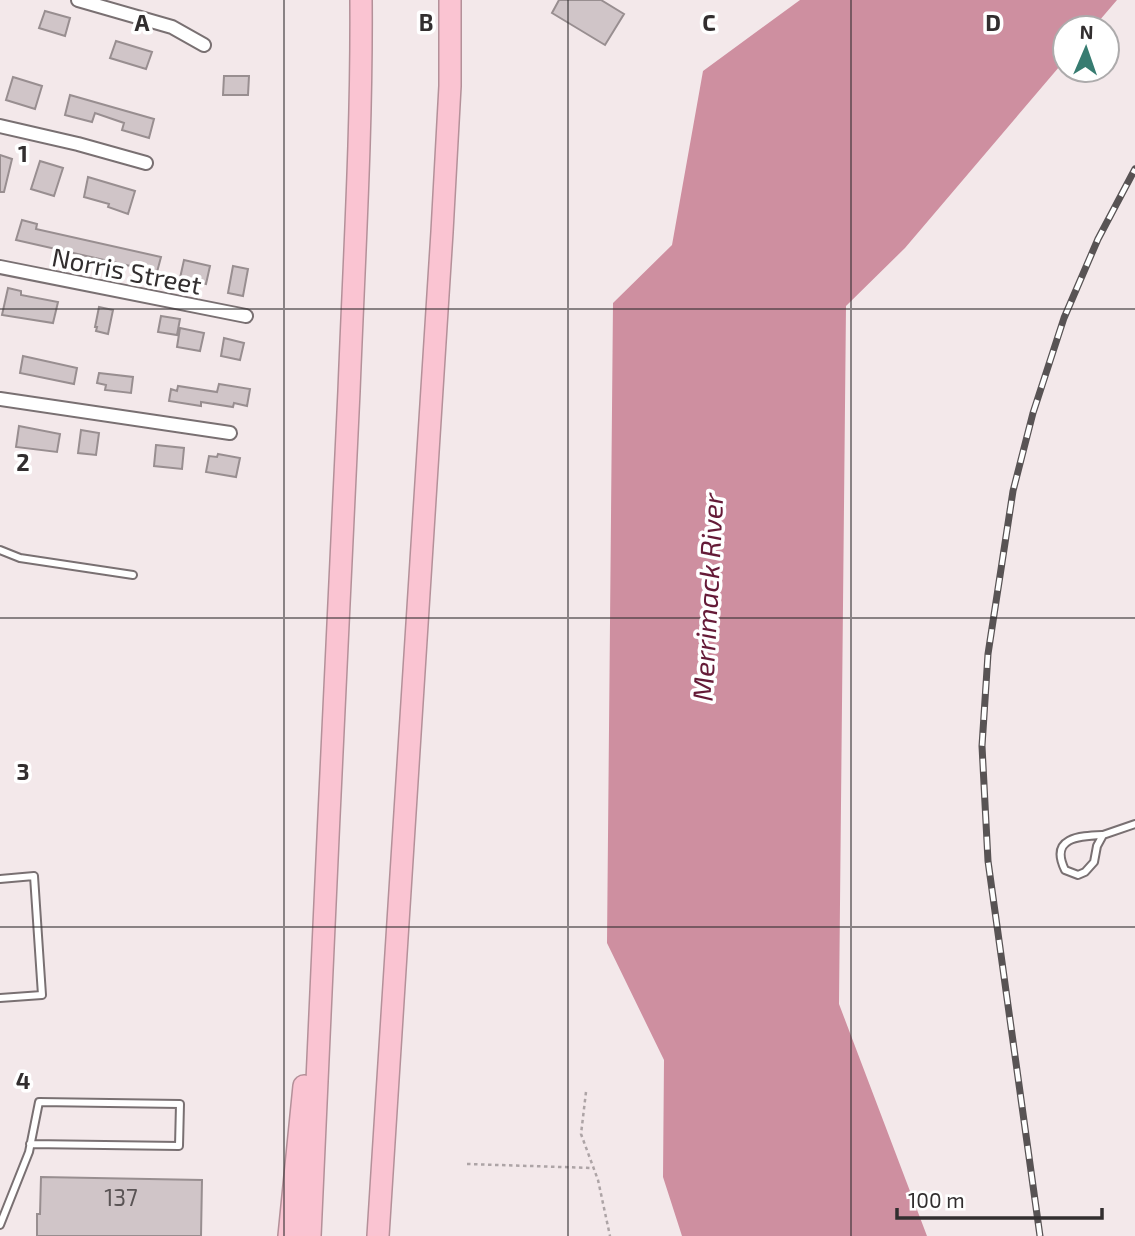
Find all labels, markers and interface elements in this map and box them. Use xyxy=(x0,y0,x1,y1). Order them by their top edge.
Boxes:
text: A xyxy=(134,8,150,36)
text: B xyxy=(419,8,433,36)
text: C xyxy=(702,8,716,36)
text: D xyxy=(985,8,1001,36)
north arrow xyxy=(1051,14,1121,84)
text: N xyxy=(1079,20,1094,43)
text: 1 xyxy=(18,139,28,167)
street label: Norris Street xyxy=(50,240,204,300)
text: 2 xyxy=(16,448,30,476)
water label: Merrimack River xyxy=(685,491,729,702)
text: 3 xyxy=(16,757,30,785)
text: 4 xyxy=(16,1066,30,1094)
scale bar xyxy=(897,1176,1102,1220)
house number: 137 xyxy=(104,1183,138,1211)
text: 100 m xyxy=(908,1187,965,1212)

